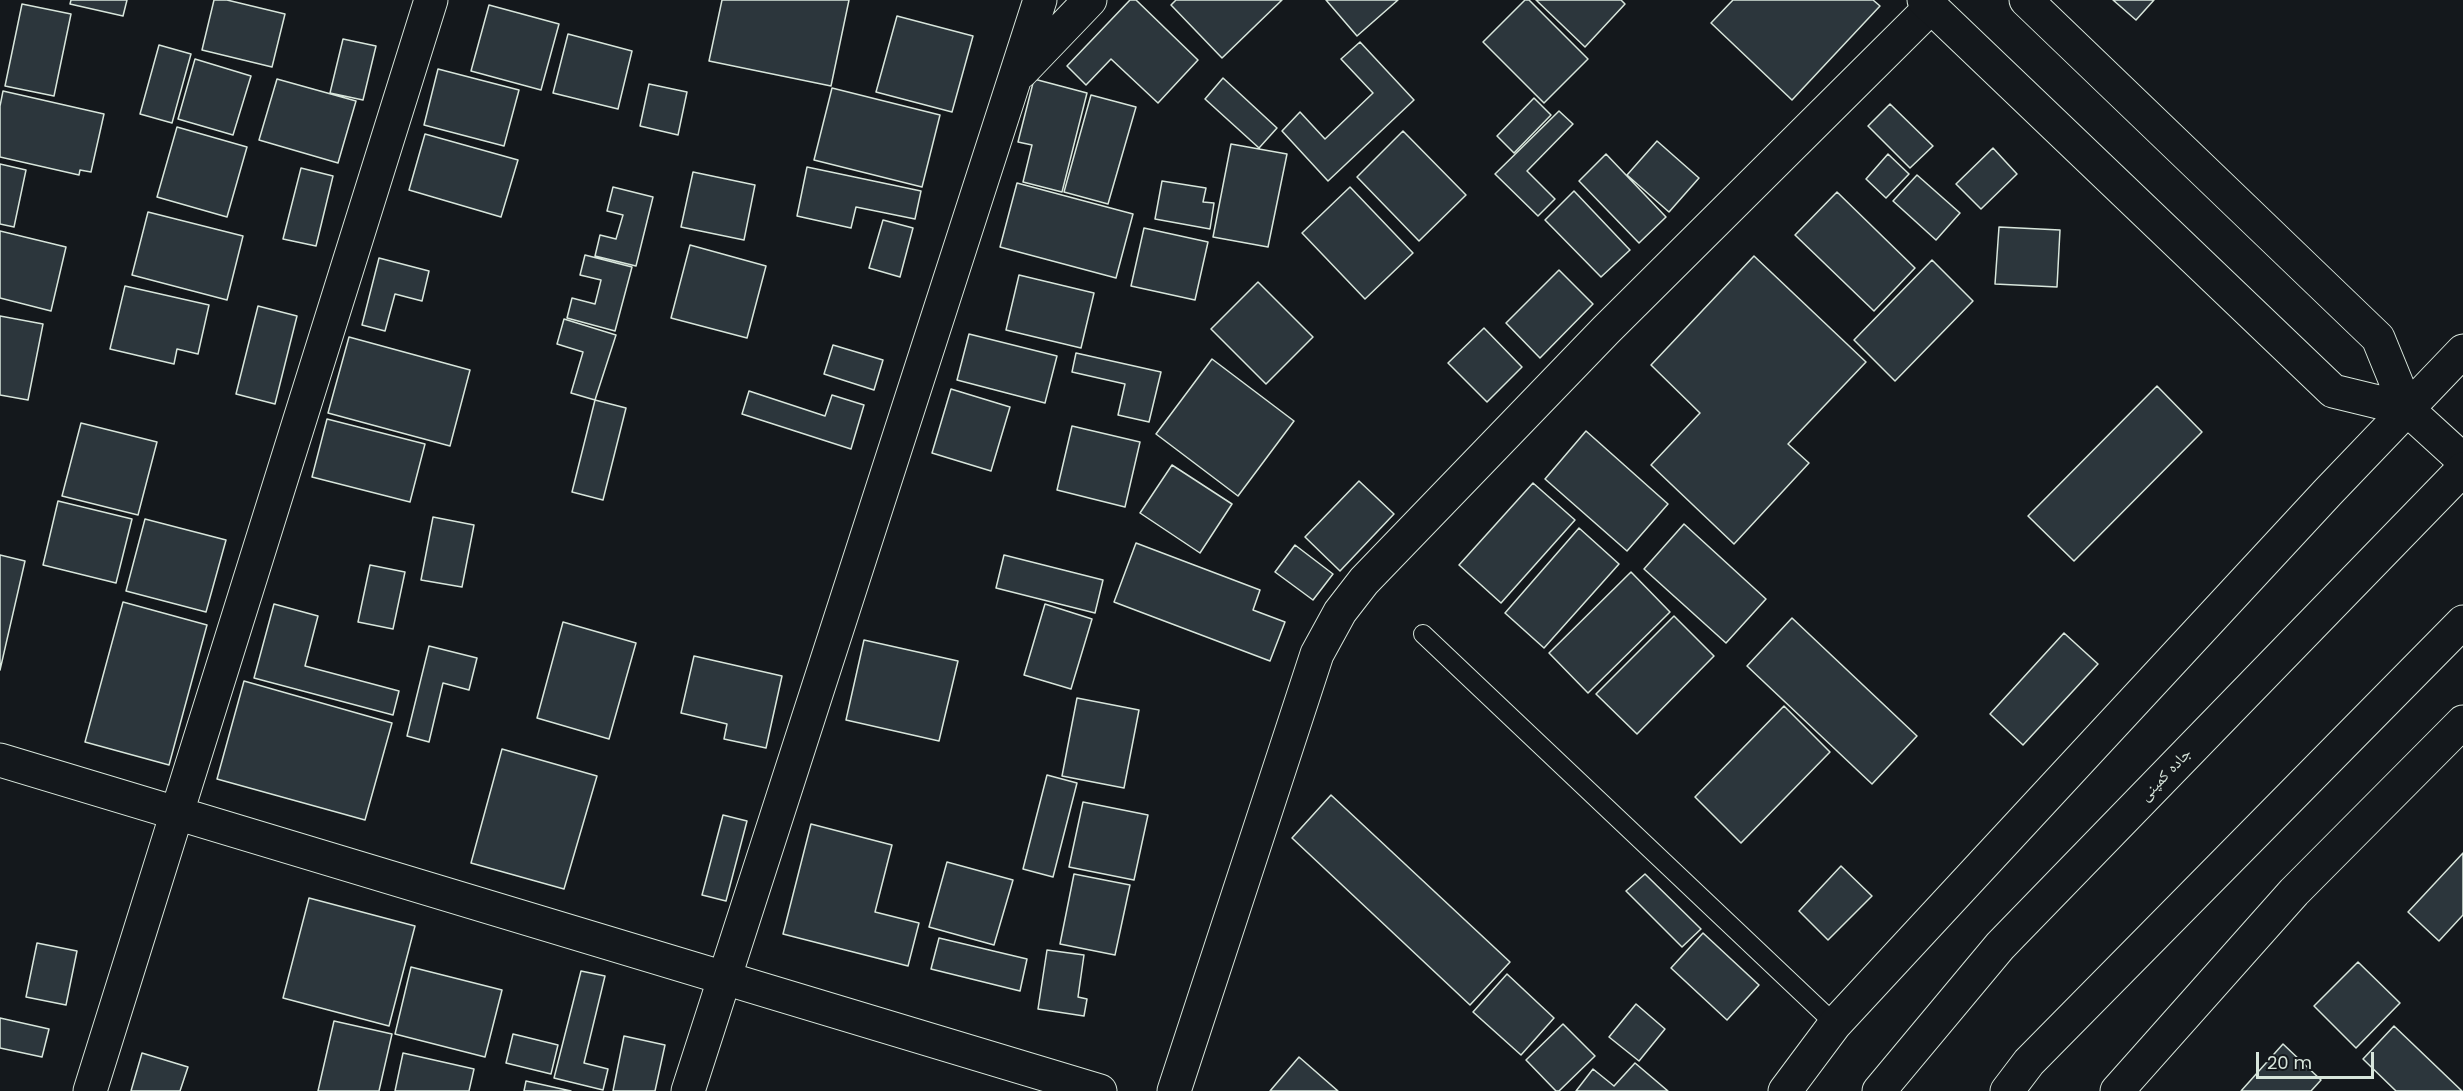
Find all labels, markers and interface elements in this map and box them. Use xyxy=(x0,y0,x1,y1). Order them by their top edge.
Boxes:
street label: جاده کمپنی xyxy=(2136,744,2196,806)
scale bar xyxy=(2259,1040,2378,1078)
text: 20 m xyxy=(2267,1050,2312,1075)

